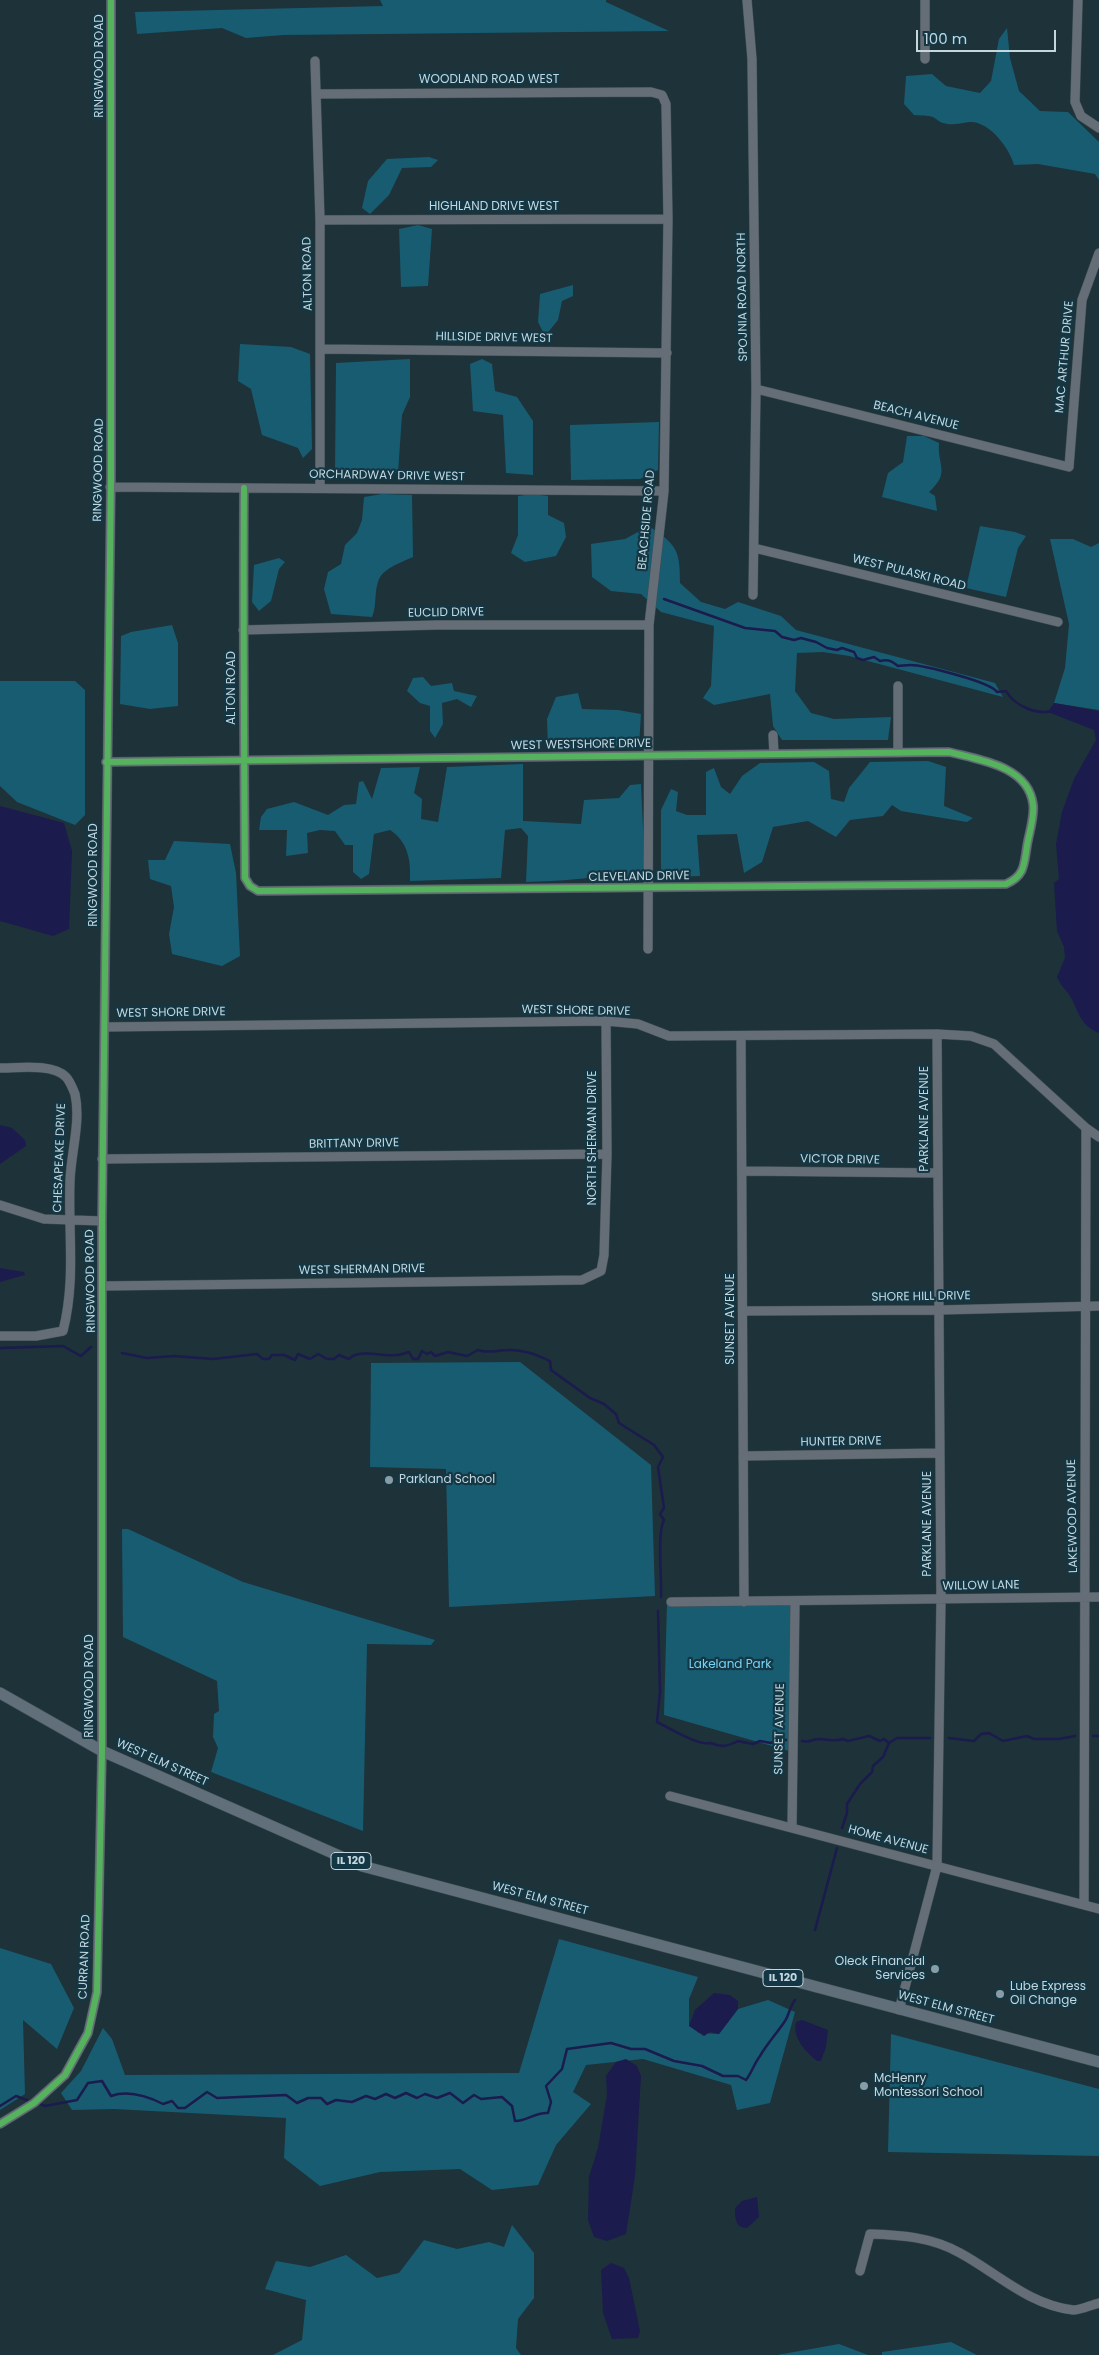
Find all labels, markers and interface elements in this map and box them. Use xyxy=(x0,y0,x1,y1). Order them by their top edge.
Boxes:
street label: RINGWOOD ROAD xyxy=(93,14,107,118)
scale bar xyxy=(919,20,1059,52)
text: 100 m xyxy=(924,28,967,49)
street label: WOODLAND ROAD WEST xyxy=(419,73,559,87)
street label: HIGHLAND DRIVE WEST xyxy=(429,200,559,214)
street label: SPOJNIA ROAD NORTH xyxy=(735,232,751,362)
street label: ALTON ROAD xyxy=(300,237,316,311)
street label: MAC ARTHUR DRIVE xyxy=(1053,300,1077,414)
street label: HILLSIDE DRIVE WEST xyxy=(435,330,553,346)
street label: BEACH AVENUE xyxy=(872,398,960,434)
street label: RINGWOOD ROAD xyxy=(91,418,107,522)
street label: ORCHARDWAY DRIVE WEST xyxy=(309,467,465,485)
street label: BEACHSIDE ROAD xyxy=(635,469,659,571)
street label: WEST PULASKI ROAD xyxy=(851,552,967,594)
street label: EUCLID DRIVE xyxy=(408,605,484,621)
street label: ALTON ROAD xyxy=(225,651,239,725)
street label: WEST WESTSHORE DRIVE xyxy=(511,737,651,753)
street label: RINGWOOD ROAD xyxy=(87,823,101,927)
street label: CLEVELAND DRIVE xyxy=(588,869,690,885)
street label: WEST SHORE DRIVE xyxy=(521,1003,631,1019)
street label: WEST SHORE DRIVE xyxy=(116,1005,226,1021)
street label: PARKLANE AVENUE xyxy=(918,1066,932,1172)
street label: NORTH SHERMAN DRIVE xyxy=(586,1070,600,1206)
street label: CHESAPEAKE DRIVE xyxy=(51,1103,69,1213)
street label: BRITTANY DRIVE xyxy=(309,1136,399,1152)
street label: VICTOR DRIVE xyxy=(800,1152,880,1168)
street label: RINGWOOD ROAD xyxy=(83,1229,99,1333)
street label: WEST SHERMAN DRIVE xyxy=(299,1262,425,1278)
street label: SUNSET AVENUE xyxy=(724,1273,738,1365)
street label: SHORE HILL DRIVE xyxy=(871,1289,971,1305)
street label: HUNTER DRIVE xyxy=(800,1434,882,1450)
street label: LAKEWOOD AVENUE xyxy=(1065,1459,1081,1573)
street label: PARKLANE AVENUE xyxy=(921,1471,935,1577)
place label: Parkland School xyxy=(399,1473,495,1487)
marker: Parkland School xyxy=(383,1474,395,1486)
street label: WILLOW LANE xyxy=(942,1578,1020,1594)
street label: RINGWOOD ROAD xyxy=(83,1634,97,1738)
park label: Lakeland Park xyxy=(689,1658,771,1672)
street label: SUNSET AVENUE xyxy=(772,1683,788,1775)
street label: WEST ELM STREET xyxy=(114,1736,210,1790)
street label: HOME AVENUE xyxy=(846,1822,930,1858)
road number: IL 120 xyxy=(331,1852,371,1870)
street label: WEST ELM STREET xyxy=(490,1879,590,1919)
street label: CURRAN ROAD xyxy=(76,1914,94,2000)
place label: Oleck Financial Services xyxy=(835,1955,925,1983)
marker: Oleck Financial Services xyxy=(929,1963,941,1975)
road number: IL 120 xyxy=(763,1970,803,1986)
place label: Lube Express Oil Change xyxy=(1010,1980,1086,2008)
street label: WEST ELM STREET xyxy=(896,1988,996,2028)
marker: Lube Express Oil Change xyxy=(994,1988,1006,2000)
place label: McHenry Montessori School xyxy=(874,2072,983,2100)
marker: McHenry Montessori School xyxy=(858,2080,870,2092)

